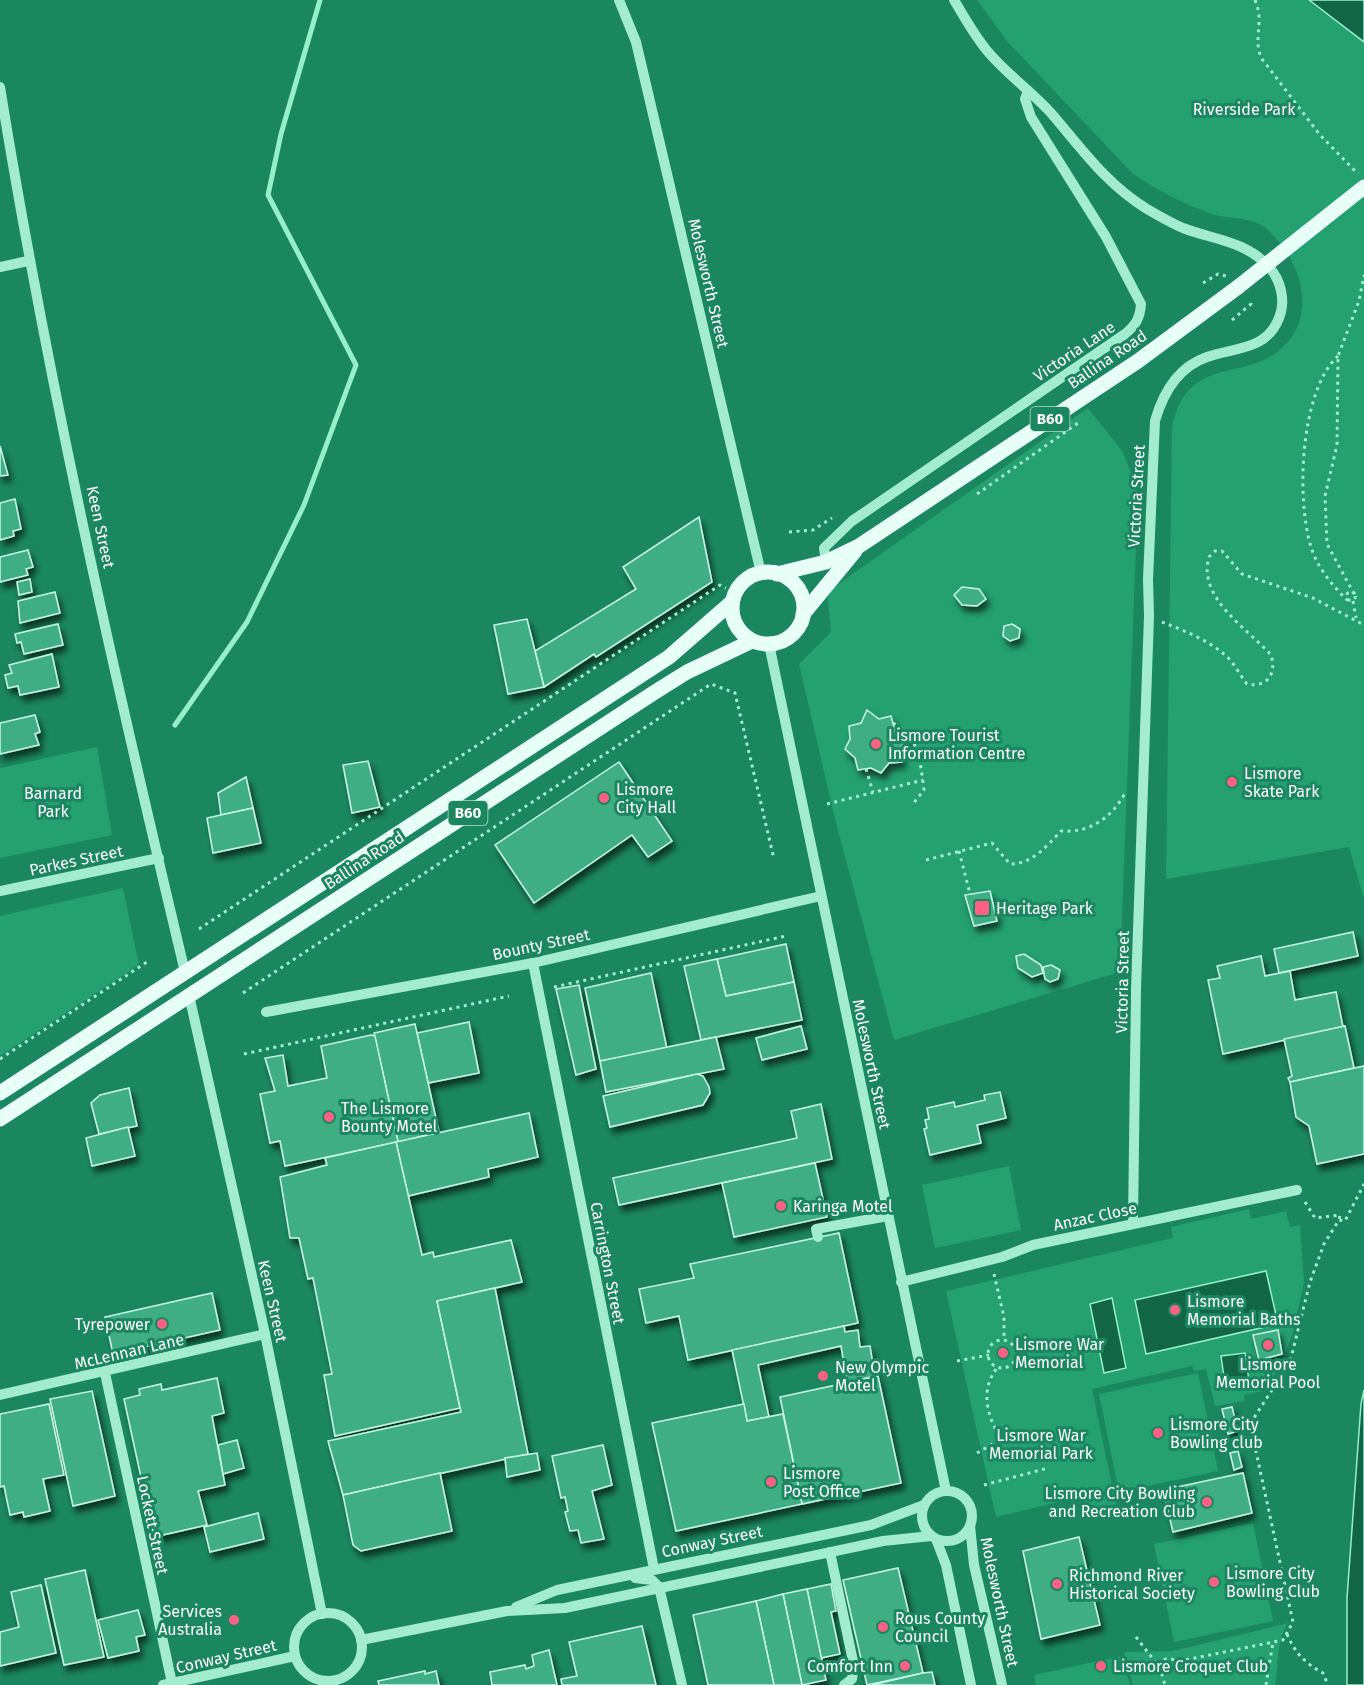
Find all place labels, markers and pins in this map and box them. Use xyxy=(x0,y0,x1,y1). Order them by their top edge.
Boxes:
place label: Lismore Tourist Information Centre xyxy=(888,726,1025,763)
marker: Lismore Tourist Information Centre xyxy=(869,737,883,751)
place label: Lismore Skate Park xyxy=(1244,764,1320,801)
marker: Lismore Skate Park xyxy=(1225,775,1239,789)
place label: Lismore City Hall xyxy=(616,780,676,817)
marker: Lismore City Hall xyxy=(597,791,611,805)
marker: Heritage Park xyxy=(973,899,991,917)
place label: Heritage Park xyxy=(996,899,1094,918)
place label: The Lismore Bounty Motel xyxy=(341,1099,438,1136)
marker: The Lismore Bounty Motel xyxy=(322,1110,336,1124)
place label: Karinga Motel xyxy=(793,1197,893,1216)
marker: Karinga Motel xyxy=(774,1199,788,1213)
place label: Lismore Memorial Baths xyxy=(1187,1292,1300,1329)
marker: Lismore Memorial Baths xyxy=(1168,1303,1182,1317)
place label: Tyrepower xyxy=(75,1315,151,1334)
marker: Tyrepower xyxy=(155,1317,169,1331)
place label: Lismore War Memorial xyxy=(1015,1335,1105,1372)
marker: Lismore Memorial Pool xyxy=(1261,1338,1275,1352)
marker: Lismore War Memorial xyxy=(996,1346,1010,1360)
place label: Lismore Memorial Pool xyxy=(1216,1355,1321,1392)
place label: New Olympic Motel xyxy=(835,1358,930,1395)
marker: New Olympic Motel xyxy=(816,1369,830,1383)
place label: Lismore City Bowling club xyxy=(1170,1415,1263,1452)
marker: Lismore City Bowling club xyxy=(1151,1426,1165,1440)
place label: Lismore Post Office xyxy=(783,1464,860,1501)
marker: Lismore Post Office xyxy=(764,1475,778,1489)
place label: Lismore City Bowling and Recreation Club xyxy=(1045,1484,1196,1521)
marker: Lismore City Bowling and Recreation Club xyxy=(1200,1495,1214,1509)
place label: Lismore City Bowling Club xyxy=(1226,1564,1320,1601)
place label: Richmond River Historical Society xyxy=(1069,1566,1195,1603)
marker: Lismore City Bowling Club xyxy=(1207,1575,1221,1589)
marker: Richmond River Historical Society xyxy=(1050,1577,1064,1591)
place label: Services Australia xyxy=(158,1602,222,1639)
place label: Rous County Council xyxy=(895,1609,985,1646)
marker: Services Australia xyxy=(227,1613,241,1627)
marker: Rous County Council xyxy=(876,1620,890,1634)
place label: Comfort Inn xyxy=(807,1657,893,1676)
place label: Lismore Croquet Club xyxy=(1113,1657,1268,1676)
marker: Comfort Inn xyxy=(898,1659,912,1673)
marker: Lismore Croquet Club xyxy=(1094,1659,1108,1673)

